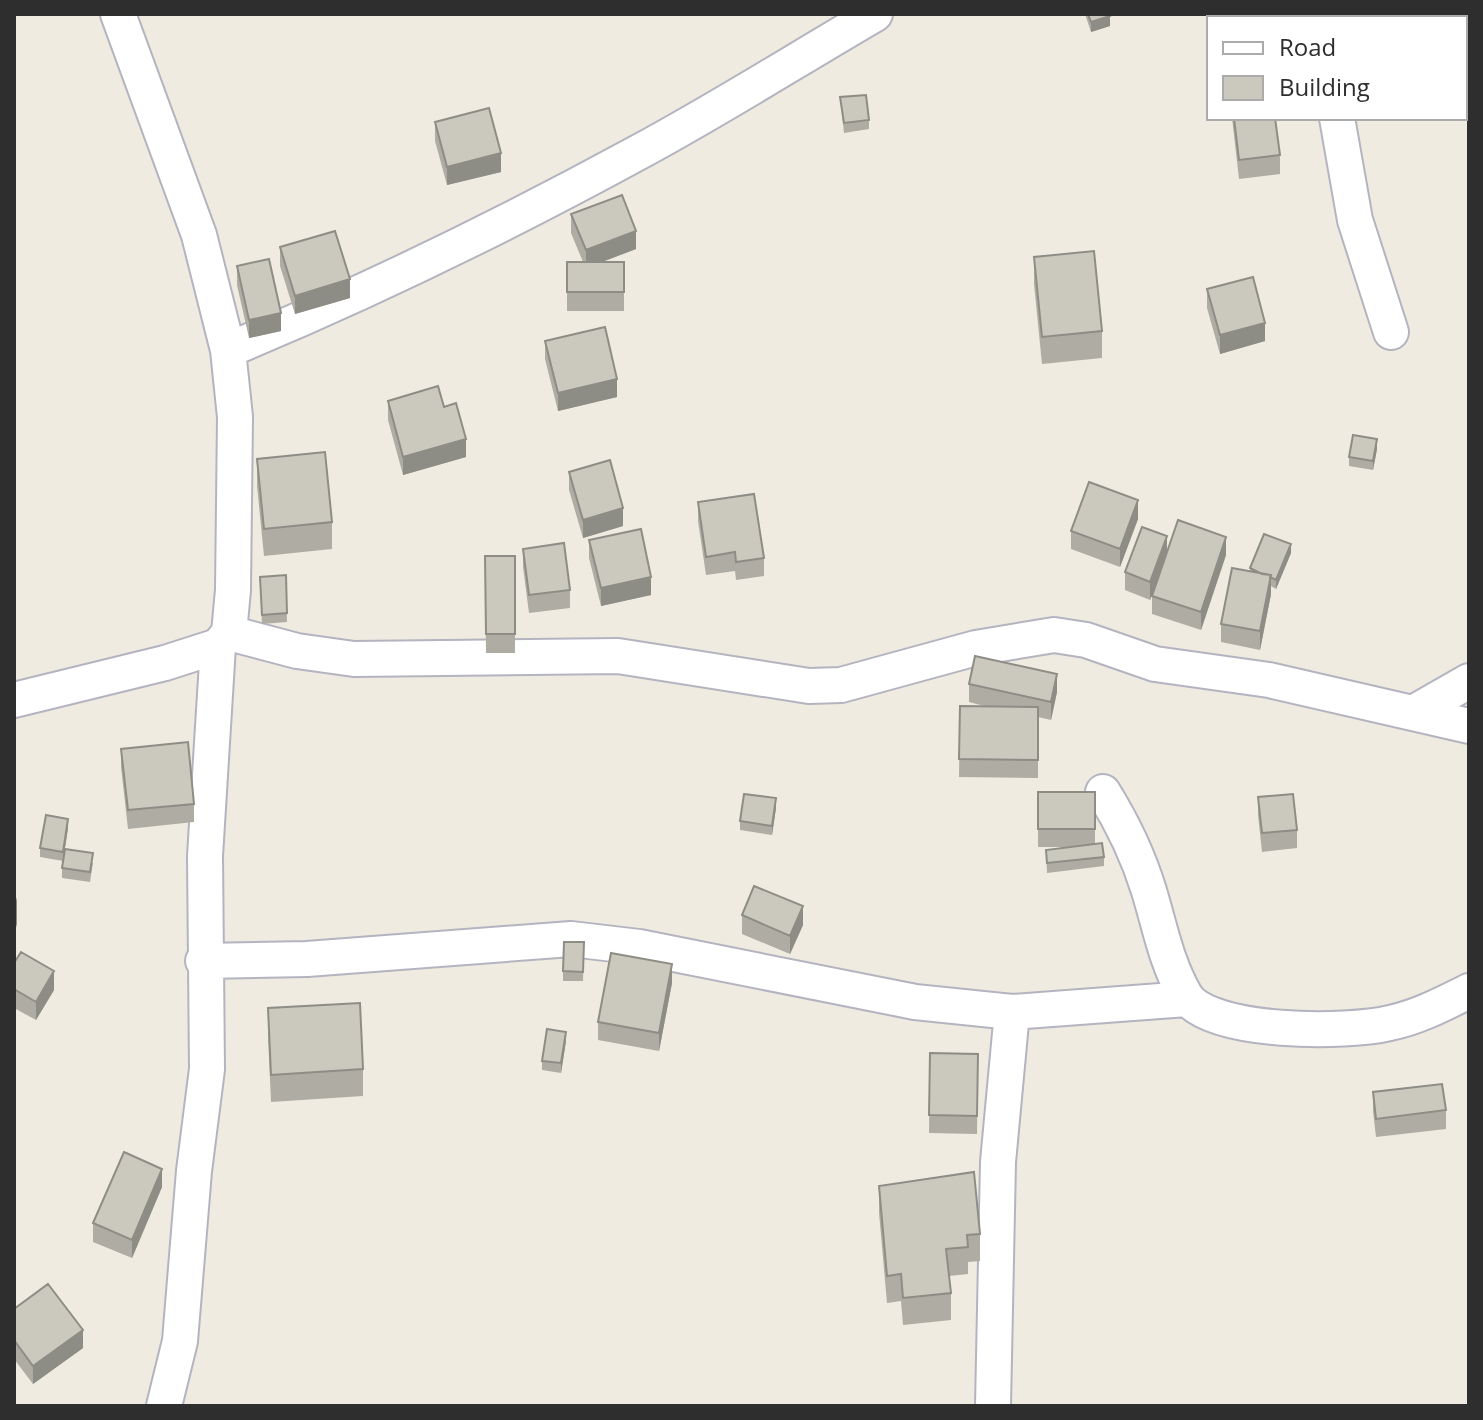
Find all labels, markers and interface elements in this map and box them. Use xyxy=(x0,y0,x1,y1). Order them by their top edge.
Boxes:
legend xyxy=(1207,16,1467,120)
text: Road xyxy=(1279,30,1336,63)
text: Building xyxy=(1279,70,1370,103)

